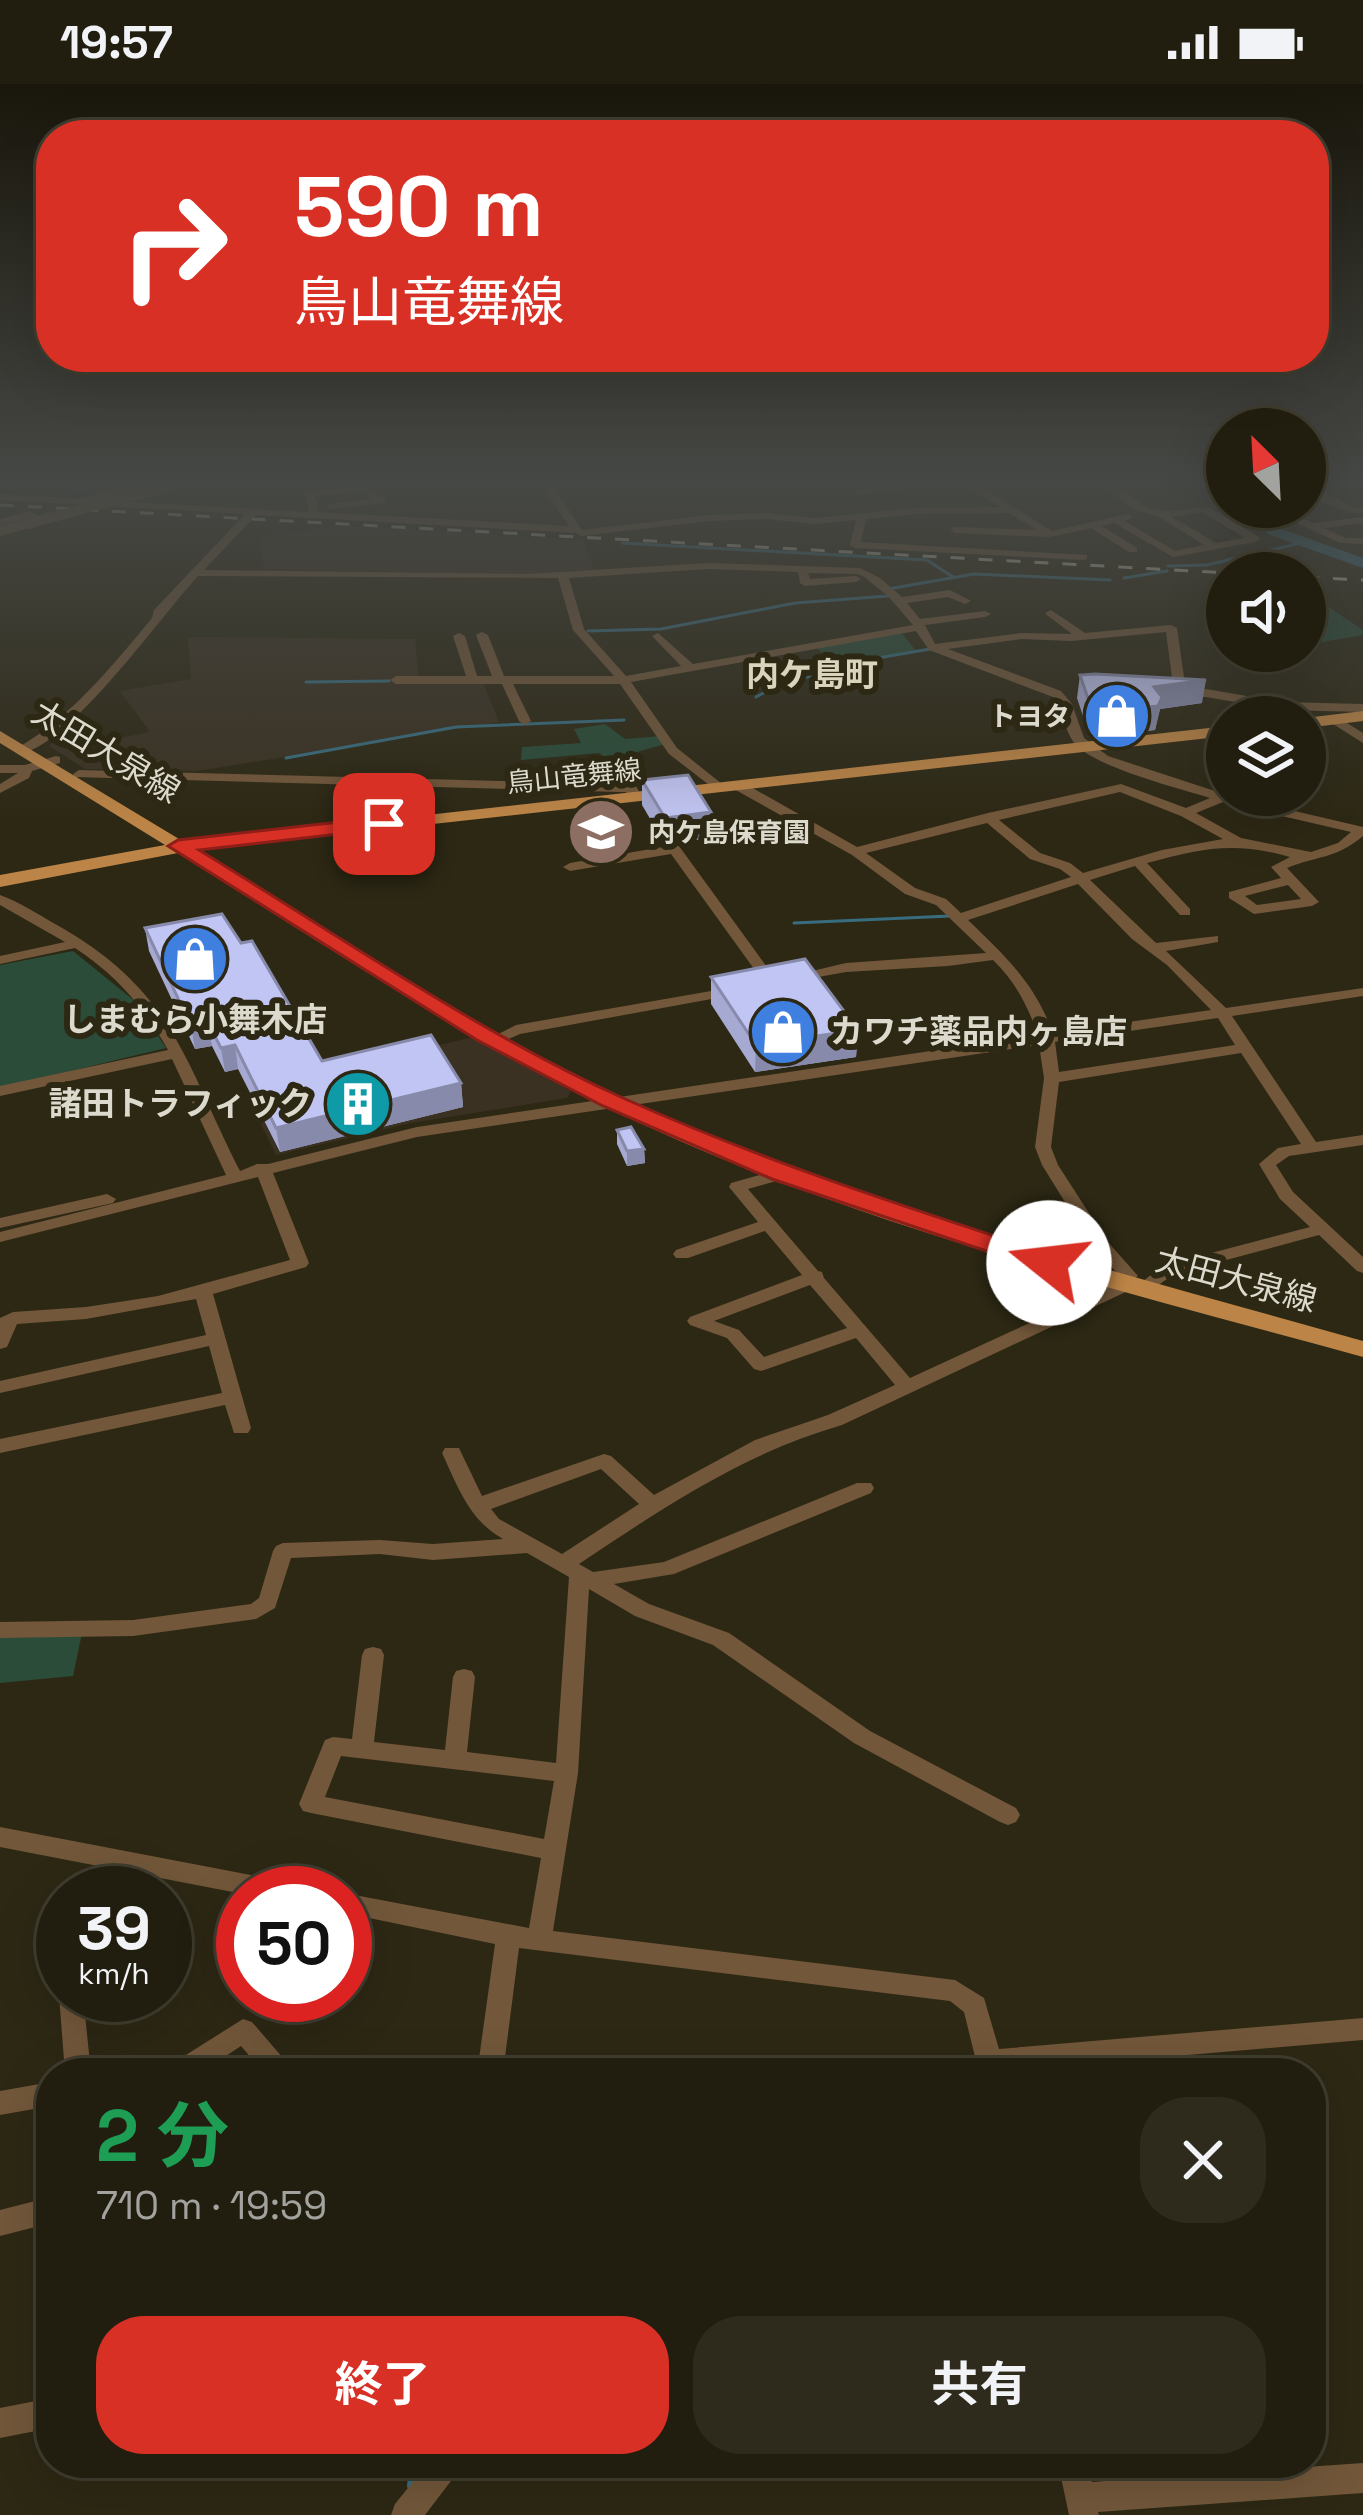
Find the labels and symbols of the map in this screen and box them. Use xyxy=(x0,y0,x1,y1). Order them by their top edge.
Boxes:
north arrow xyxy=(1206,408,1326,528)
district label: 内ケ島町 xyxy=(746,654,878,696)
shop icon: トヨタ xyxy=(1082,681,1152,751)
street label: 太田大泉線 xyxy=(24,692,188,812)
place label: トヨタ xyxy=(989,699,1070,734)
street label: 鳥山竜舞線 xyxy=(505,752,643,800)
pin xyxy=(333,773,435,875)
school or university icon: 内ケ島保育園 xyxy=(566,797,636,867)
place label: 内ケ島保育園 xyxy=(648,815,810,850)
shop icon: しまむら小舞木店 xyxy=(160,924,230,994)
shop icon: カワチ薬品内ヶ島店 xyxy=(748,997,818,1067)
place label: しまむら小舞木店 xyxy=(63,999,327,1041)
place label: カワチ薬品内ヶ島店 xyxy=(830,1011,1127,1053)
building icon: 諸田トラフィック xyxy=(323,1069,393,1139)
place label: 諸田トラフィック xyxy=(49,1083,312,1125)
position arrow xyxy=(986,1200,1112,1326)
street label: 太田大泉線 xyxy=(1151,1238,1321,1322)
speed limit sign: 50 xyxy=(216,1866,372,2022)

